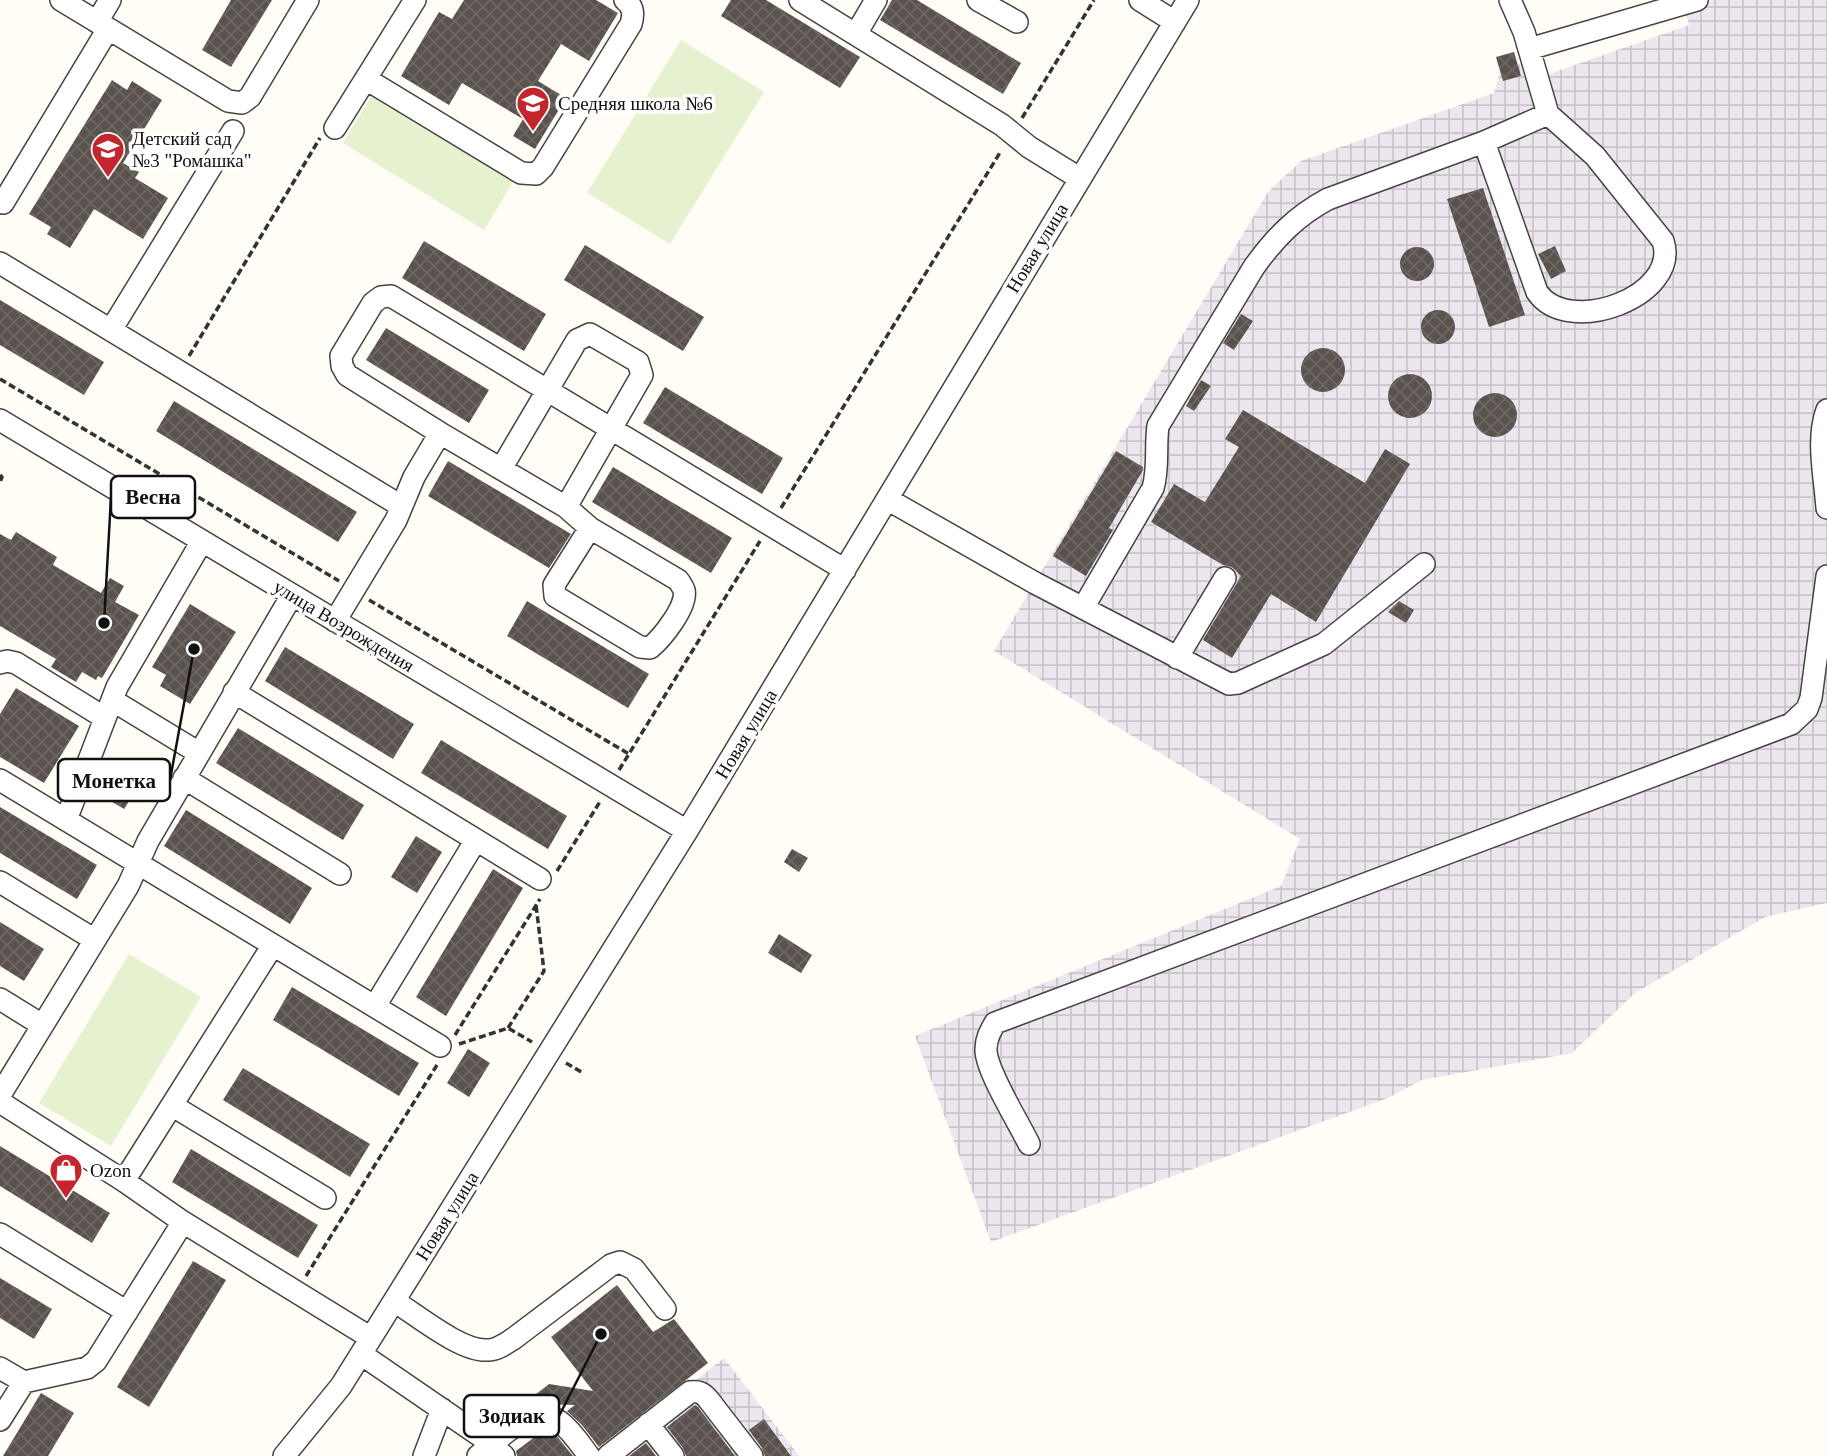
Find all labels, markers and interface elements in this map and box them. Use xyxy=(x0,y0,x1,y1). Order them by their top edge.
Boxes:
school or university icon: Средняя школа №6 xyxy=(514,84,552,133)
place label: Средняя школа №6 xyxy=(558,93,713,114)
place label: Детский сад №3 "Ромашка" xyxy=(132,128,251,171)
school or university icon: Детский сад №3 "Ромашка" xyxy=(89,130,127,179)
street label: Новая улица xyxy=(1002,199,1072,297)
callout: Весна xyxy=(111,476,195,518)
text: Весна xyxy=(125,485,181,509)
street label: улица Возрождения xyxy=(270,576,418,676)
street label: Новая улица xyxy=(711,685,781,783)
callout: Монетка xyxy=(58,759,170,801)
text: Монетка xyxy=(72,769,157,793)
shop icon: Ozon xyxy=(47,1151,85,1200)
place label: Ozon xyxy=(90,1160,132,1181)
street label: Новая улица xyxy=(411,1167,483,1264)
callout: Зодиак xyxy=(464,1395,559,1437)
text: Зодиак xyxy=(479,1404,546,1428)

